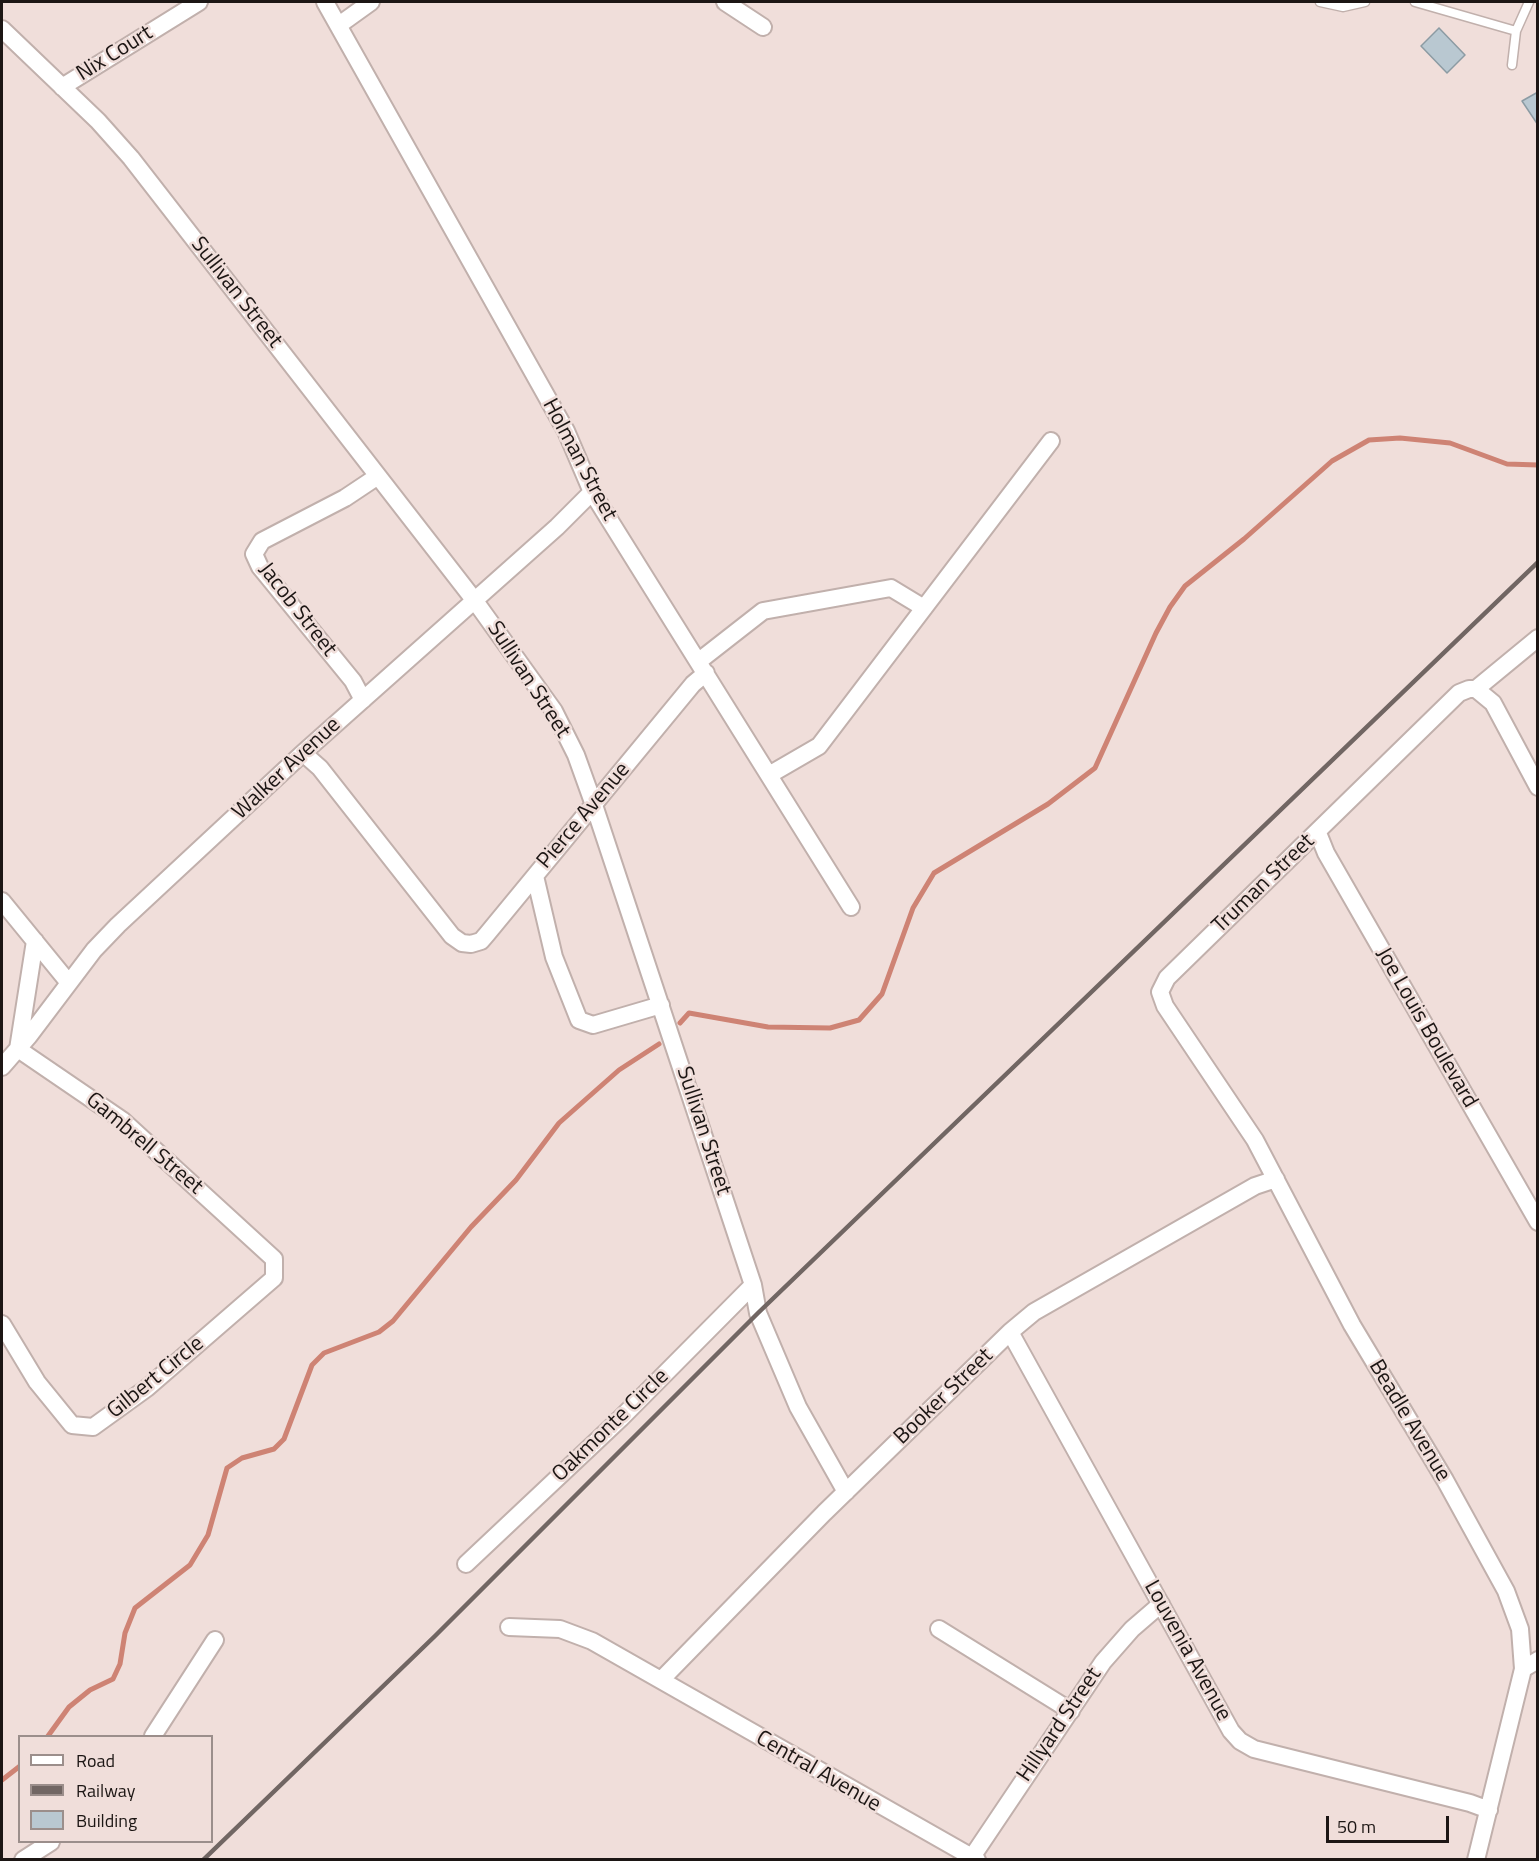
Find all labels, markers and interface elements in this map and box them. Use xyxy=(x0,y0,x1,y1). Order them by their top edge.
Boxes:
street label: Nix Court xyxy=(72,20,158,88)
street label: Sullivan Street xyxy=(185,232,287,354)
street label: Holman Street xyxy=(536,395,622,525)
street label: Jacob Street xyxy=(252,558,342,662)
street label: Sullivan Street xyxy=(481,617,575,743)
street label: Walker Avenue xyxy=(228,712,346,826)
street label: Pierce Avenue xyxy=(532,757,636,875)
street label: Truman Street xyxy=(1207,829,1321,939)
street label: Joe Louis Boulevard xyxy=(1369,943,1483,1113)
street label: Sullivan Street xyxy=(670,1063,736,1199)
street label: Gambrell Street xyxy=(80,1087,208,1201)
street label: Gilbert Circle xyxy=(103,1331,209,1425)
street label: Booker Street xyxy=(889,1343,999,1451)
street label: Beadle Avenue xyxy=(1362,1355,1456,1487)
street label: Oakmonte Circle xyxy=(547,1364,675,1488)
street label: Louvenia Avenue xyxy=(1138,1576,1236,1726)
street label: Hillyard Street xyxy=(1012,1663,1108,1787)
street label: Central Avenue xyxy=(751,1726,885,1818)
legend xyxy=(18,1735,213,1843)
text: Road xyxy=(76,1747,115,1774)
text: Railway xyxy=(76,1777,135,1804)
scale bar xyxy=(1329,1804,1452,1842)
text: Building xyxy=(76,1807,137,1834)
text: 50 m xyxy=(1337,1813,1376,1840)

